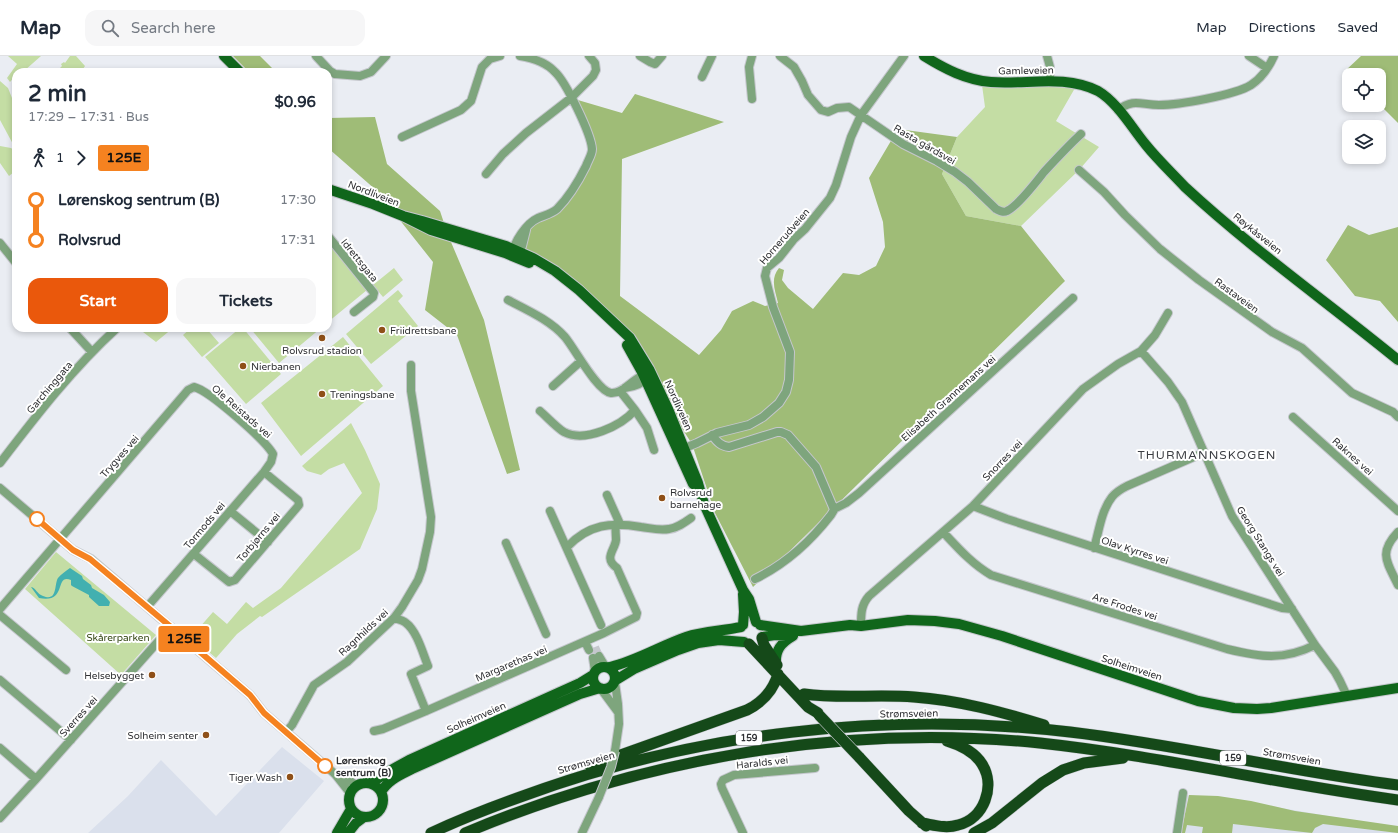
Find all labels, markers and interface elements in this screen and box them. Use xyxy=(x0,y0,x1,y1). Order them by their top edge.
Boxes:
search box xyxy=(85,10,365,46)
text: Map xyxy=(20,17,61,39)
icon: search xyxy=(99,17,121,39)
text: Search here xyxy=(131,19,215,37)
text: Map xyxy=(1196,19,1227,36)
text: Directions xyxy=(1249,19,1316,36)
text: Saved xyxy=(1338,19,1378,36)
street label: Gamleveien xyxy=(998,65,1054,77)
map controls xyxy=(1342,68,1386,164)
button: locate xyxy=(1342,68,1386,112)
text: 2 min xyxy=(28,81,87,107)
text: $0.96 xyxy=(275,93,316,111)
text: 17:29 – 17:31 · Bus xyxy=(28,109,149,125)
button: layers xyxy=(1342,120,1386,164)
street label: Rasta gårdsvei xyxy=(891,122,958,167)
icon: walk xyxy=(28,147,50,169)
icon: forward xyxy=(70,147,92,169)
text: 125E xyxy=(106,149,141,166)
text: 1 xyxy=(56,150,64,166)
street label: Nordliveien xyxy=(346,179,401,209)
text: Lørenskog sentrum (B) xyxy=(58,191,219,209)
text: 17:30 xyxy=(280,192,316,208)
street label: Hornerudveien xyxy=(757,206,812,267)
street label: Røykåsveien xyxy=(1231,210,1284,257)
text: Rolvsrud xyxy=(58,231,121,249)
text: 17:31 xyxy=(280,232,316,248)
street label: Idrettsgata xyxy=(338,237,380,285)
street label: Rastaveien xyxy=(1212,276,1261,316)
button: Start xyxy=(28,278,168,324)
button: Tickets xyxy=(176,278,316,324)
marker: Friidrettsbane xyxy=(377,325,387,335)
place label: Friidrettsbane xyxy=(390,325,457,337)
marker: Rolvsrud stadion xyxy=(317,333,327,343)
place label: Rolvsrud stadion xyxy=(282,345,362,357)
street label: Elisabeth Grannemans vei xyxy=(899,353,998,444)
street label: Garchinggata xyxy=(24,359,75,416)
marker: Nierbanen xyxy=(238,361,248,371)
place label: Nierbanen xyxy=(251,361,301,373)
street label: Nordliveien xyxy=(662,378,695,433)
street label: Ole Reistads vei xyxy=(209,383,274,441)
marker: Treningsbane xyxy=(317,389,327,399)
place label: Treningsbane xyxy=(330,389,395,401)
street label: Trygves vei xyxy=(98,433,142,480)
street label: Raknes vei xyxy=(1329,435,1375,478)
street label: Snorres vei xyxy=(980,438,1025,484)
district label: THURMANNSKOGEN xyxy=(1137,448,1277,462)
place label: Rolvsrud barnehage xyxy=(670,487,722,511)
marker: Rolvsrud barnehage xyxy=(657,493,667,503)
street label: Tormods vei xyxy=(182,500,228,552)
street label: Georg Stangs vei xyxy=(1234,504,1287,579)
street label: Torbjørns vei xyxy=(235,510,283,565)
unlabelled marker xyxy=(29,511,45,527)
street label: Olav Kyrres vei xyxy=(1100,534,1170,567)
street label: Are Frodes vei xyxy=(1091,591,1159,623)
street label: Ragnhilds vei xyxy=(336,607,391,659)
line badge: 125E xyxy=(156,626,212,652)
text: 125E xyxy=(166,630,202,647)
park label: Skårerparken xyxy=(86,632,150,644)
street label: Margarethas vei xyxy=(474,643,549,684)
street label: Solheimveien xyxy=(1100,652,1164,683)
place label: Helsebygget xyxy=(84,670,144,682)
marker: Helsebygget xyxy=(147,670,157,680)
street label: Sverres vei xyxy=(57,694,100,740)
street label: Solheimveien xyxy=(445,700,508,736)
street label: Strømsveien xyxy=(880,707,938,721)
place label: Solheim senter xyxy=(128,730,198,742)
marker: Solheim senter xyxy=(201,730,211,740)
road number: 159 xyxy=(736,731,762,745)
street label: Strømsveien xyxy=(1262,746,1322,768)
street label: Strømsveien xyxy=(556,749,616,777)
road number: 159 xyxy=(1220,751,1246,765)
street label: Haralds vei xyxy=(736,754,789,772)
place label: Lørenskog sentrum (B) xyxy=(336,755,391,779)
marker: Lørenskog sentrum (B) xyxy=(317,758,333,774)
place label: Tiger Wash xyxy=(229,772,282,784)
marker: Tiger Wash xyxy=(285,772,295,782)

